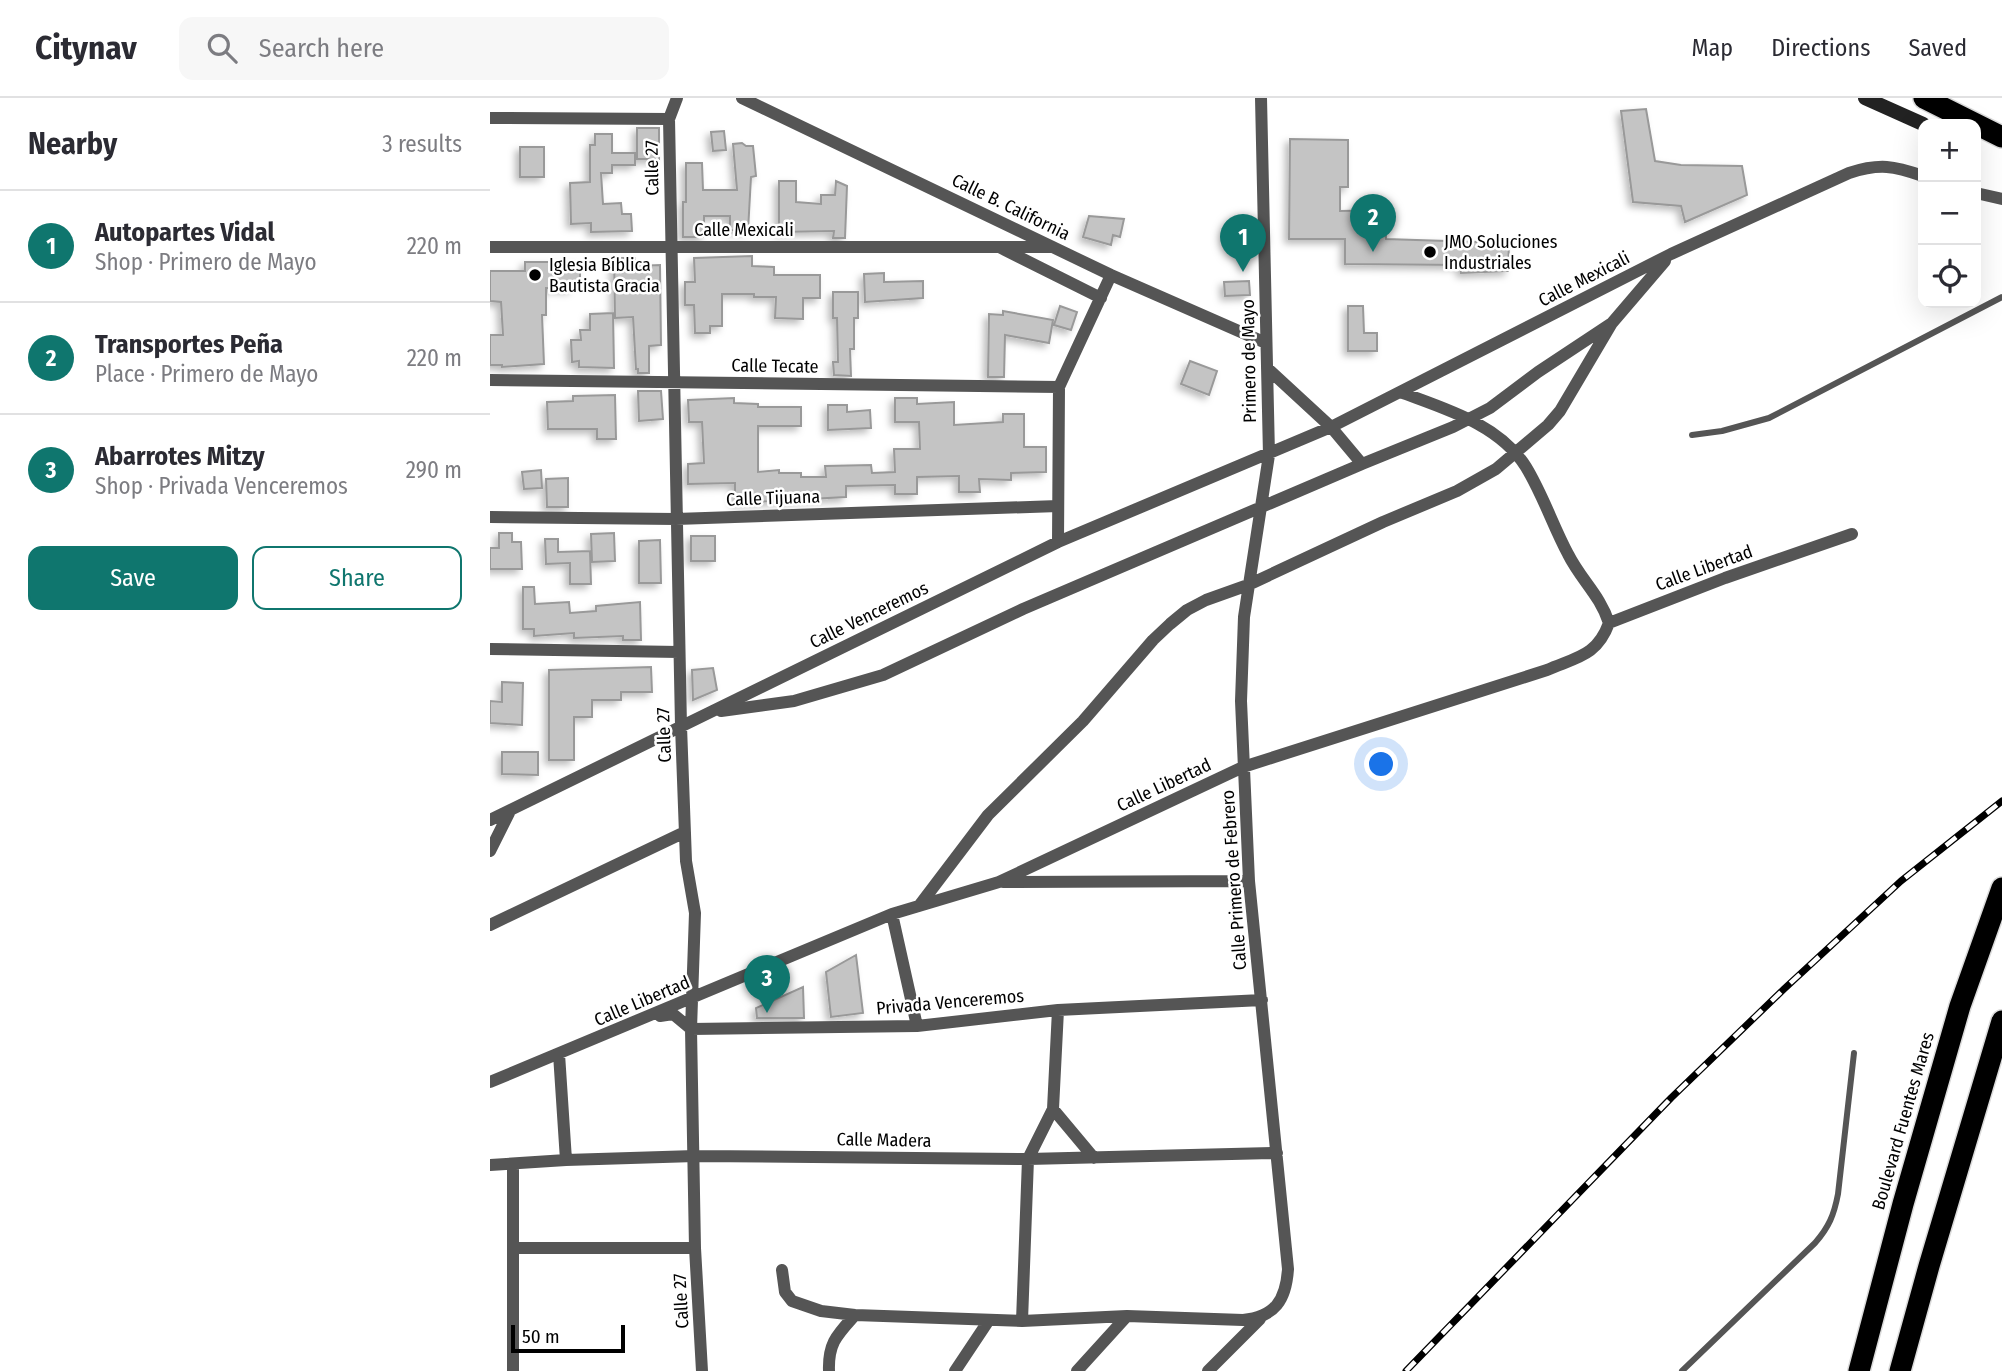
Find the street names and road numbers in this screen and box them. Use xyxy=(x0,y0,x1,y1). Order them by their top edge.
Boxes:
street label: Calle 27 xyxy=(641,140,663,196)
street label: Calle B. California xyxy=(948,169,1074,245)
street label: Calle Mexicali xyxy=(694,219,794,241)
street label: Calle Mexicali xyxy=(1535,247,1633,311)
street label: Primero de Mayo xyxy=(1237,299,1261,423)
street label: Calle Tecate xyxy=(731,354,819,378)
street label: Calle Tijuana xyxy=(726,485,821,511)
street label: Calle Libertad xyxy=(1652,540,1756,596)
street label: Calle Venceremos xyxy=(806,577,932,653)
street label: Calle 27 xyxy=(652,707,676,763)
street label: Calle Libertad xyxy=(1113,754,1215,816)
street label: Calle Primero de Febrero xyxy=(1217,789,1251,971)
street label: Calle Libertad xyxy=(591,971,693,1031)
street label: Privada Venceremos xyxy=(875,985,1025,1019)
street label: Boulevard Fuentes Mares xyxy=(1867,1029,1939,1212)
street label: Calle Madera xyxy=(836,1128,932,1152)
street label: Calle 27 xyxy=(669,1273,693,1329)

